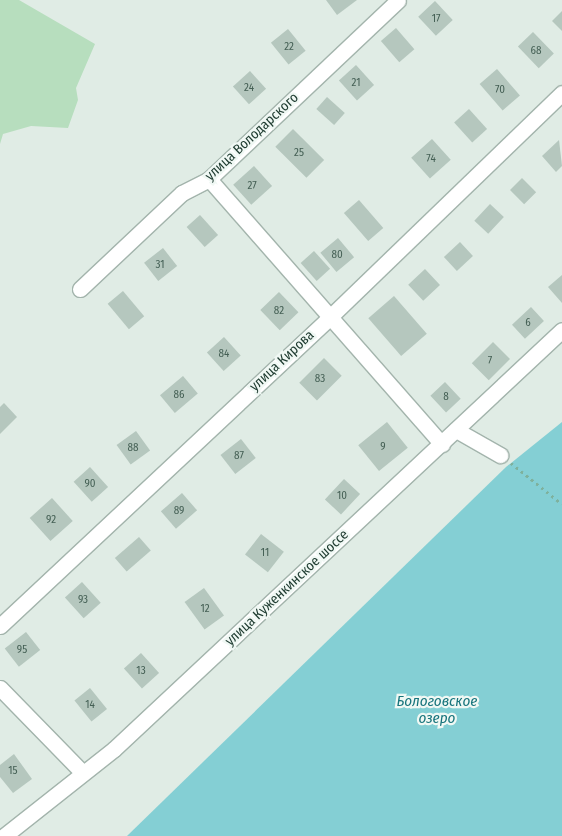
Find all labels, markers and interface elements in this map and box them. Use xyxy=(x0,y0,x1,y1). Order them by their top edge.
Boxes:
house number: 17 xyxy=(432,12,440,26)
house number: 22 xyxy=(284,40,294,54)
house number: 68 xyxy=(531,44,541,58)
house number: 21 xyxy=(352,76,360,90)
house number: 24 xyxy=(244,81,254,95)
house number: 70 xyxy=(495,83,505,97)
street label: улица Володарского xyxy=(202,90,302,184)
house number: 25 xyxy=(294,146,304,160)
house number: 74 xyxy=(426,152,436,166)
house number: 27 xyxy=(247,179,257,193)
house number: 80 xyxy=(331,248,343,262)
house number: 31 xyxy=(156,258,164,272)
house number: 82 xyxy=(274,304,284,318)
house number: 6 xyxy=(525,316,531,330)
street label: улица Кирова xyxy=(246,327,318,395)
house number: 84 xyxy=(219,347,229,361)
house number: 7 xyxy=(488,354,492,368)
house number: 83 xyxy=(315,372,325,386)
house number: 86 xyxy=(174,388,184,402)
house number: 8 xyxy=(443,390,449,404)
house number: 9 xyxy=(380,440,386,454)
house number: 88 xyxy=(128,441,138,455)
house number: 87 xyxy=(234,449,244,463)
house number: 90 xyxy=(84,477,96,491)
house number: 10 xyxy=(337,489,347,503)
house number: 89 xyxy=(174,504,184,518)
house number: 92 xyxy=(46,513,56,527)
street label: улица Куженкинское шоссе xyxy=(222,526,352,650)
house number: 11 xyxy=(261,546,269,560)
house number: 93 xyxy=(78,593,88,607)
house number: 12 xyxy=(200,602,210,616)
house number: 95 xyxy=(17,643,27,657)
house number: 13 xyxy=(136,664,146,678)
water label: Бологовское озеро xyxy=(397,692,477,727)
house number: 14 xyxy=(85,698,95,712)
house number: 15 xyxy=(8,764,18,778)

